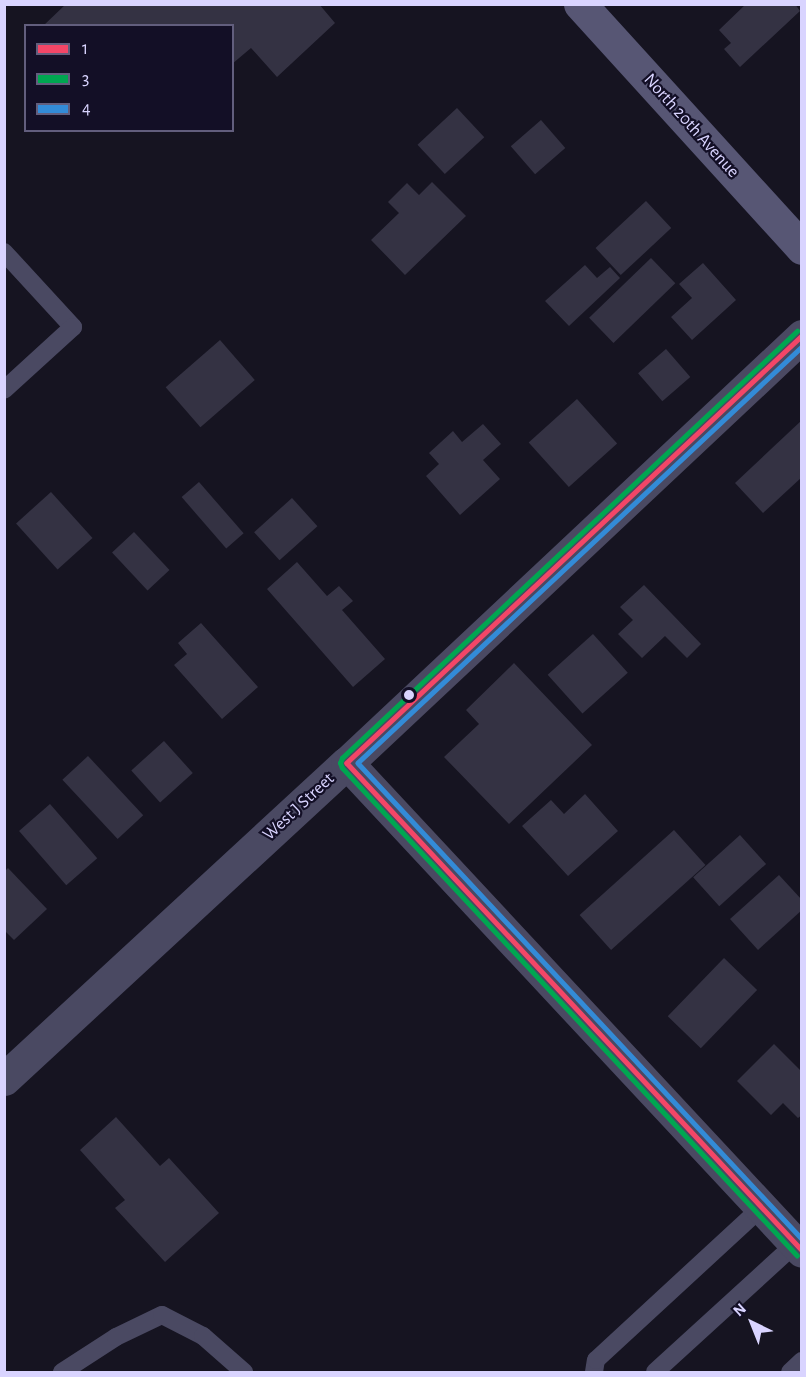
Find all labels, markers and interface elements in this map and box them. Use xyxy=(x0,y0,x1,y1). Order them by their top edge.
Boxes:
legend xyxy=(24,24,234,132)
text: 1 xyxy=(82,40,88,58)
street label: North 20th Avenue xyxy=(639,69,743,183)
text: 3 xyxy=(82,70,89,88)
text: 4 xyxy=(82,100,91,118)
unlabelled marker xyxy=(403,689,415,701)
street label: West J Street xyxy=(259,768,339,846)
north arrow xyxy=(722,1293,782,1353)
text: N xyxy=(730,1300,749,1319)

